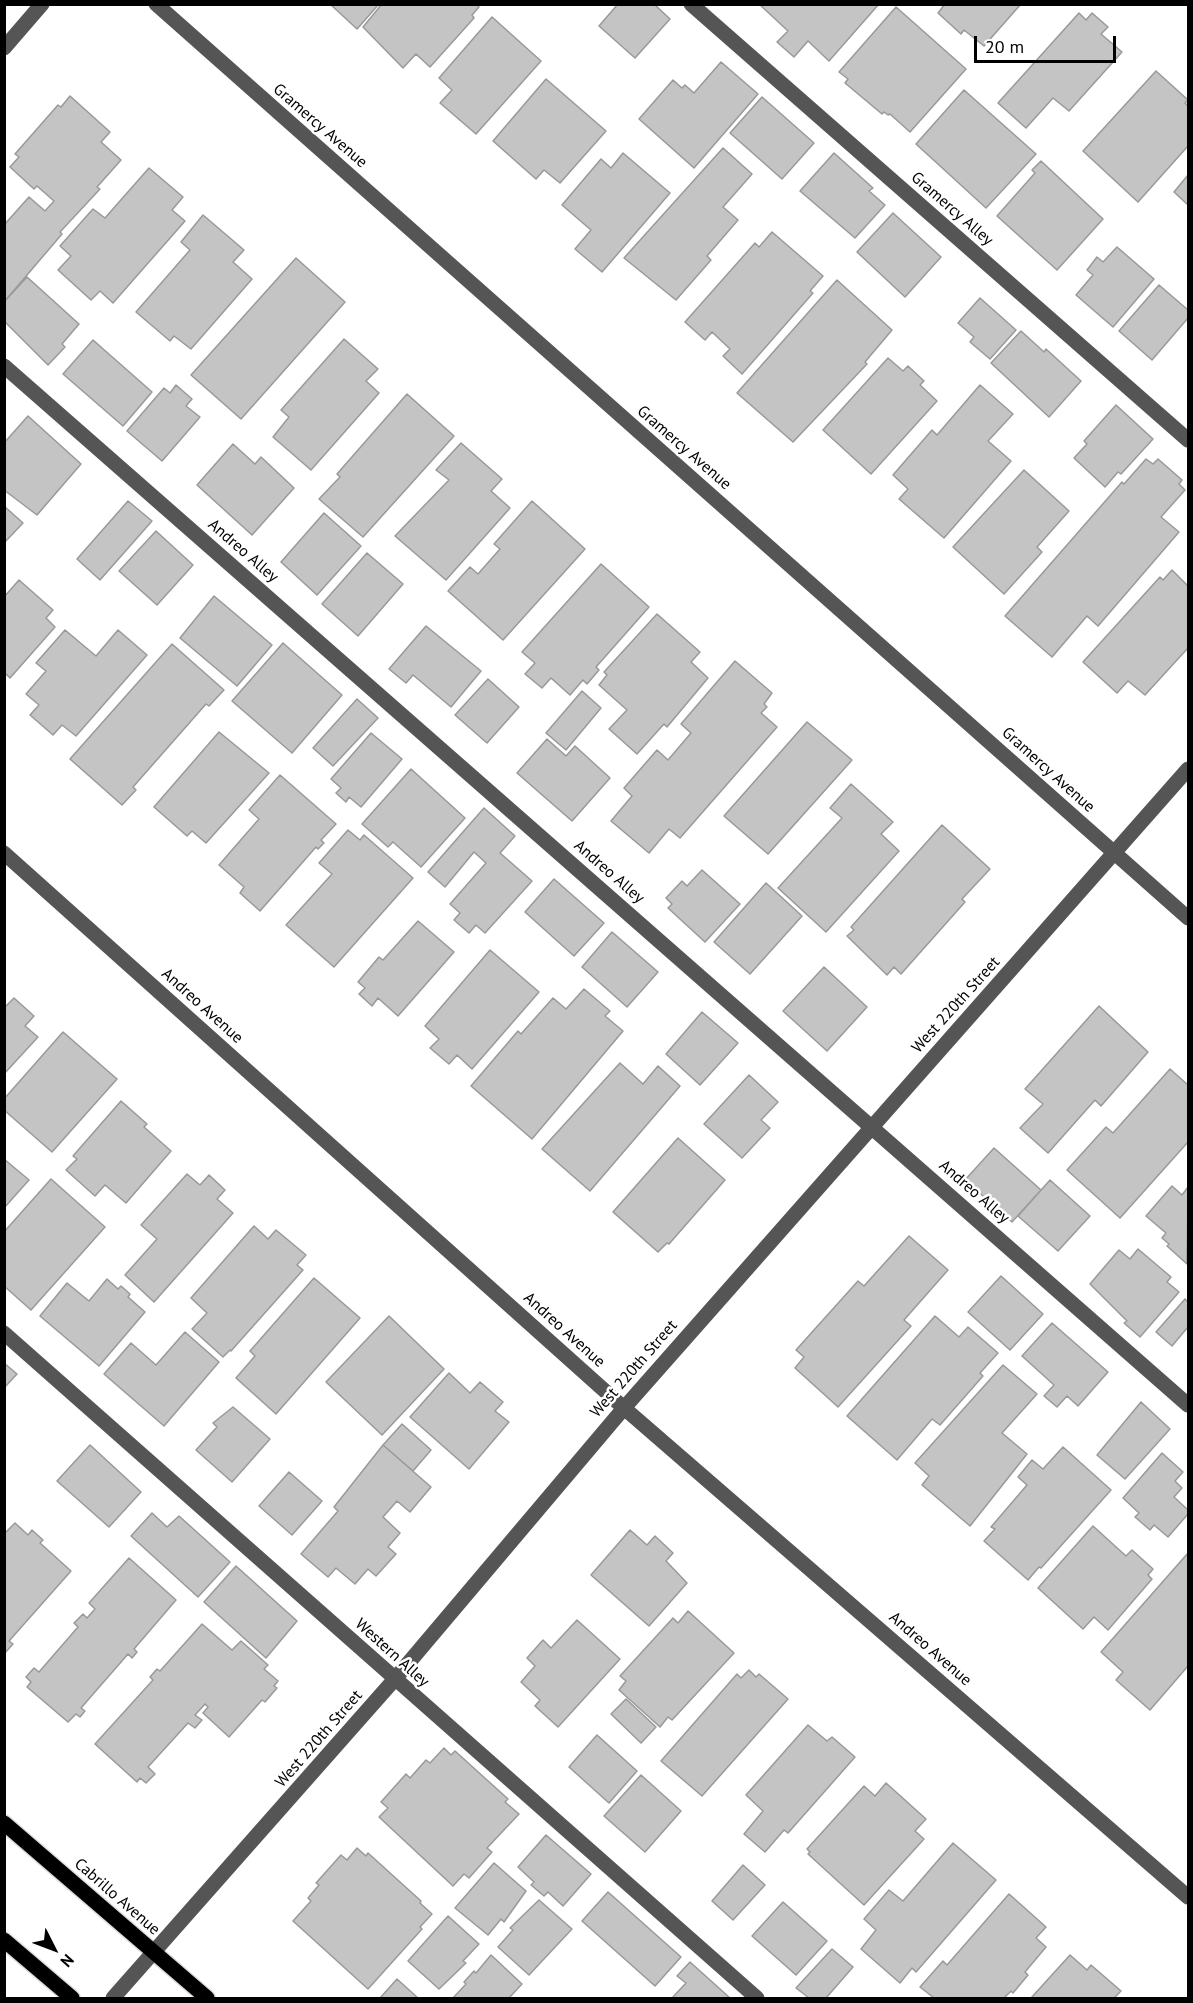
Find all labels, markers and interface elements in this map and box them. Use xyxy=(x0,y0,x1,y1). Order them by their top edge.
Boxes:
scale bar xyxy=(977,24,1120,62)
text: 20 m xyxy=(985,35,1024,58)
street label: Gramercy Avenue xyxy=(269,80,371,172)
street label: Gramercy Alley xyxy=(907,168,997,250)
street label: Gramercy Avenue xyxy=(633,402,735,494)
street label: Andreo Alley xyxy=(204,515,282,587)
street label: Gramercy Avenue xyxy=(998,723,1098,817)
street label: Andreo Alley xyxy=(570,836,648,908)
street label: West 220th Street xyxy=(908,953,1004,1057)
street label: Andreo Avenue xyxy=(157,964,247,1048)
street label: Andreo Alley xyxy=(935,1156,1013,1228)
street label: Andreo Avenue xyxy=(519,1288,609,1372)
street label: West 220th Street xyxy=(587,1316,681,1422)
street label: Andreo Avenue xyxy=(885,1608,975,1690)
street label: Western Alley xyxy=(351,1615,433,1691)
street label: West 220th Street xyxy=(272,1686,366,1792)
street label: Cabrillo Avenue xyxy=(70,1855,164,1939)
north arrow xyxy=(24,1919,84,1979)
text: N xyxy=(56,1950,78,1972)

